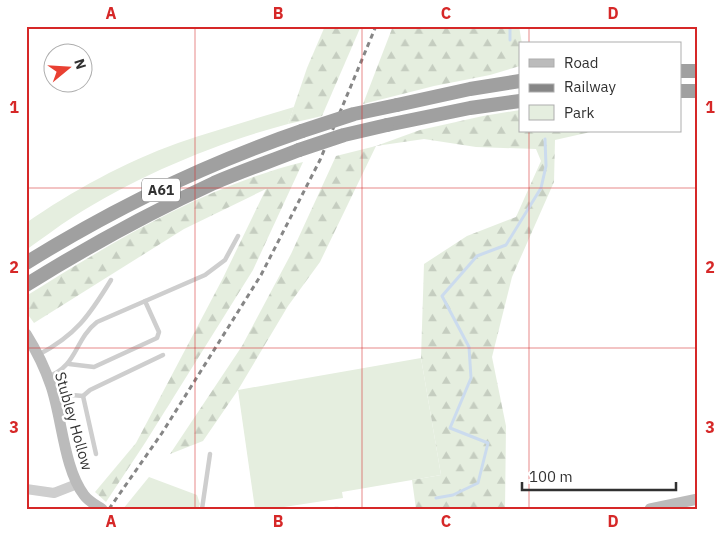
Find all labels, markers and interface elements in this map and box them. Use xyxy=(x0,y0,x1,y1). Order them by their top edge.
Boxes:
text: A xyxy=(106,3,117,23)
text: B xyxy=(273,3,284,23)
text: C xyxy=(441,3,451,23)
text: D xyxy=(607,3,619,23)
north arrow xyxy=(42,42,92,92)
legend xyxy=(519,42,682,132)
text: Road xyxy=(564,53,599,72)
text: N xyxy=(70,56,90,72)
text: Railway xyxy=(564,77,617,96)
text: 1 xyxy=(9,97,19,117)
text: 1 xyxy=(705,97,715,117)
text: Park xyxy=(564,103,594,122)
road number: A61 xyxy=(142,178,180,202)
text: 2 xyxy=(9,257,19,277)
text: 2 xyxy=(705,257,715,277)
street label: Stubley Hollow xyxy=(51,370,97,473)
text: 3 xyxy=(9,417,19,437)
text: 3 xyxy=(705,417,715,437)
scale bar xyxy=(522,460,675,492)
text: 100 m xyxy=(529,467,573,486)
text: A xyxy=(106,511,117,531)
text: B xyxy=(273,511,284,531)
text: C xyxy=(441,511,451,531)
text: D xyxy=(607,511,619,531)

